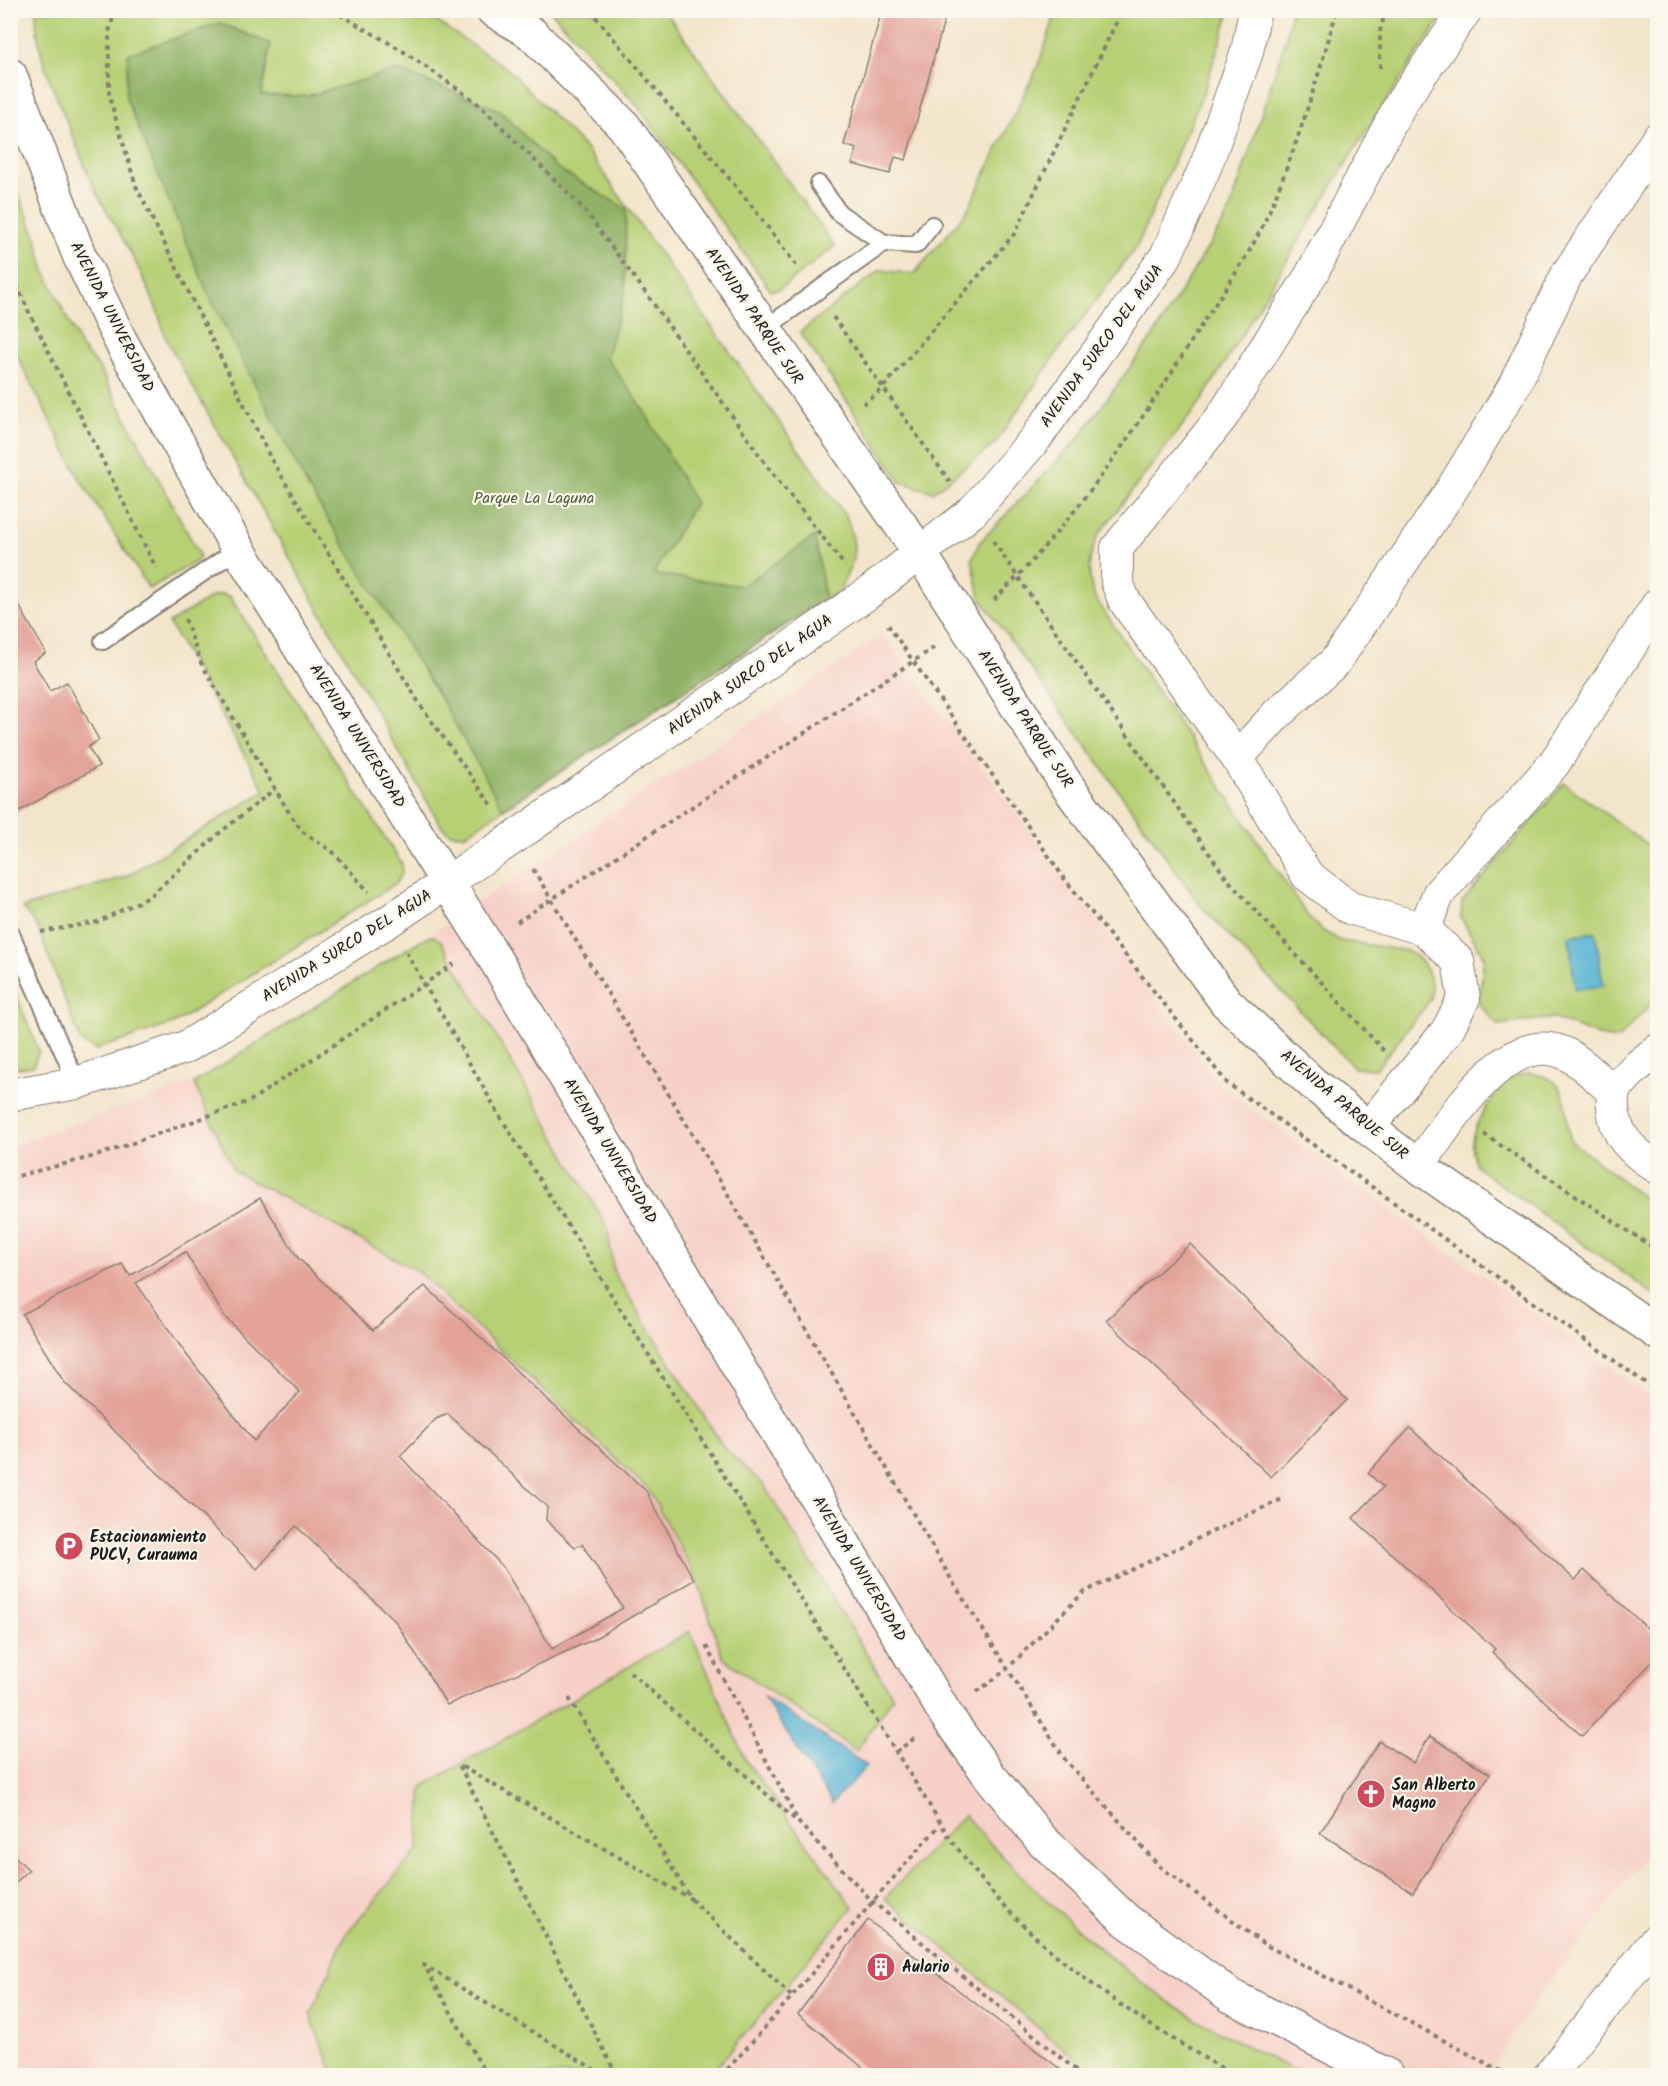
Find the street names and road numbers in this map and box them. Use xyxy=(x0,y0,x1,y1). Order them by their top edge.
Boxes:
street label: AVENIDA UNIVERSIDAD xyxy=(63,237,161,397)
street label: AVENIDA PARQUE SUR xyxy=(699,242,809,390)
street label: AVENIDA SURCO DEL AGUA xyxy=(1034,259,1170,433)
street label: AVENIDA SURCO DEL AGUA xyxy=(662,608,838,742)
street label: AVENIDA PARQUE SUR xyxy=(971,645,1079,793)
street label: AVENIDA UNIVERSIDAD xyxy=(302,659,412,813)
street label: AVENIDA SURCO DEL AGUA xyxy=(257,883,437,1009)
street label: AVENIDA PARQUE SUR xyxy=(1274,1044,1414,1166)
street label: AVENIDA UNIVERSIDAD xyxy=(556,1073,664,1229)
street label: AVENIDA UNIVERSIDAD xyxy=(805,1491,913,1647)

